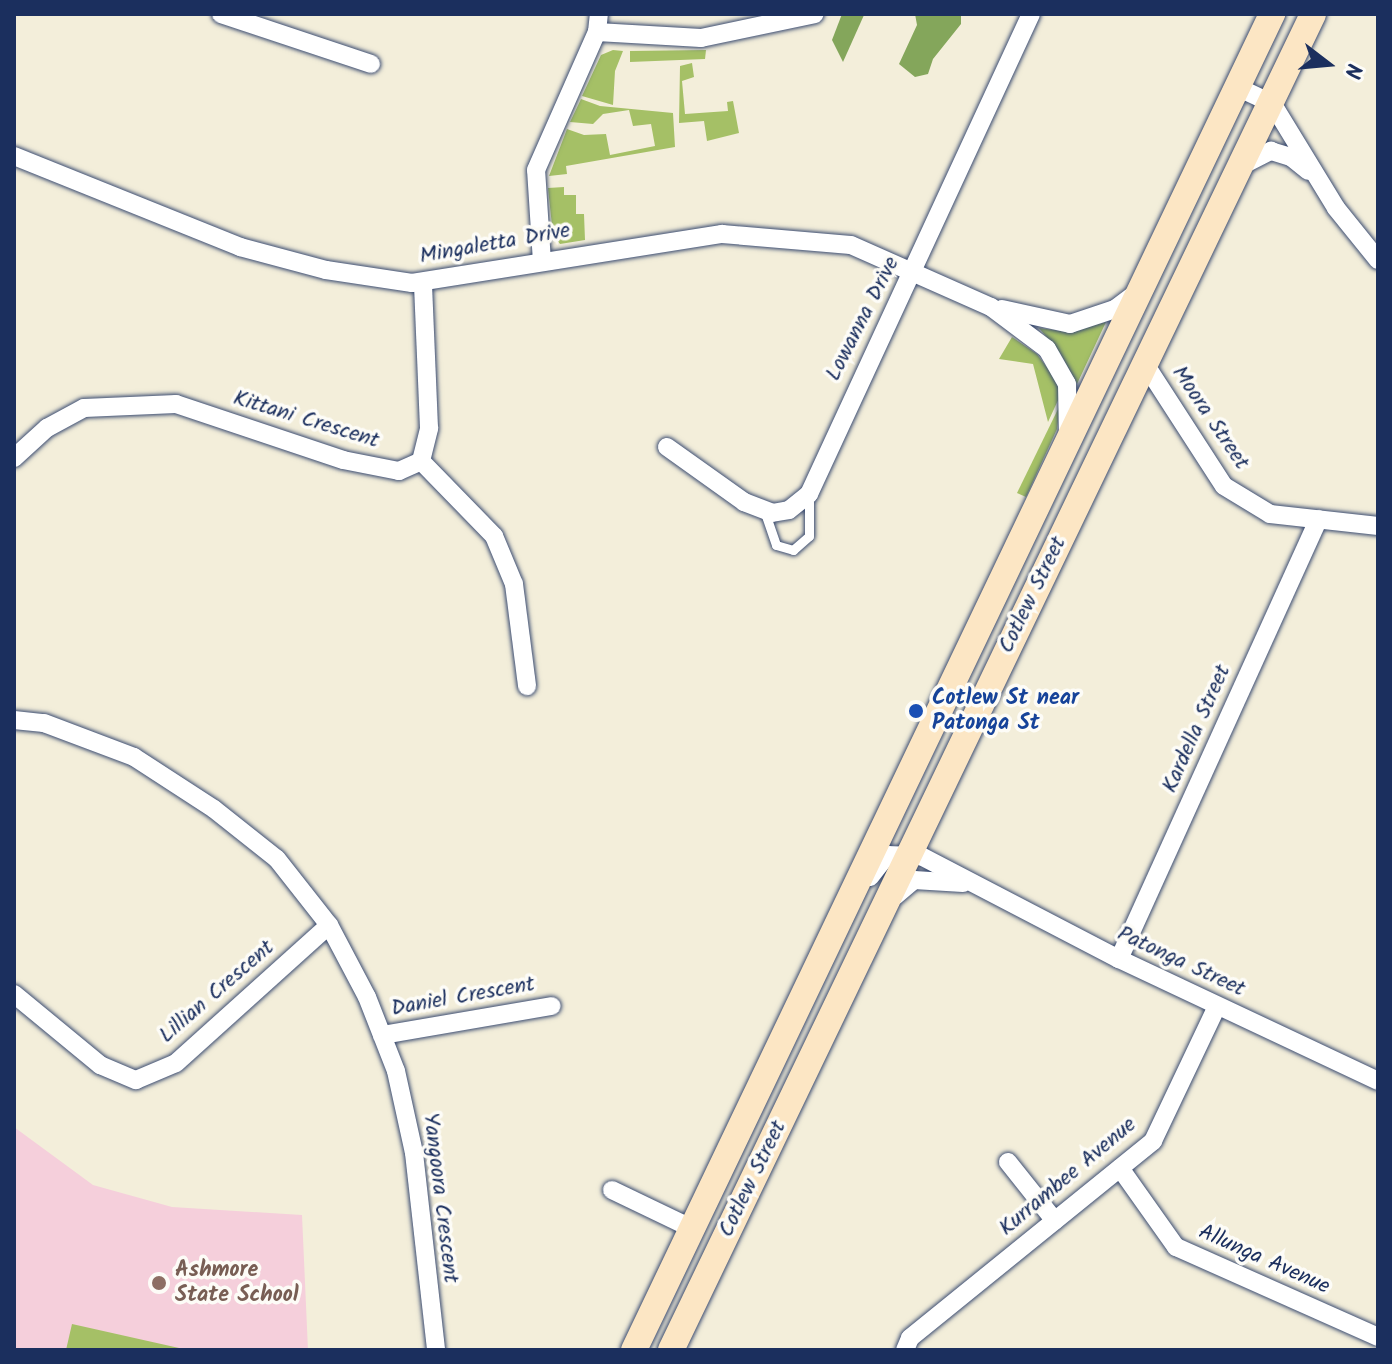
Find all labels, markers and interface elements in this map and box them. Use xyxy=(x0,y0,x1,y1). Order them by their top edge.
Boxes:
north arrow xyxy=(1288,24,1368,104)
text: N xyxy=(1333,59,1370,82)
street label: Mingaletta Drive xyxy=(418,218,572,270)
street label: Lowanna Drive xyxy=(820,253,906,385)
street label: Moora Street xyxy=(1166,361,1254,475)
street label: Kittani Crescent xyxy=(230,385,382,455)
street label: Cotlew Street xyxy=(993,532,1073,658)
street label: Kardella Street xyxy=(1157,661,1237,797)
place label: Cotlew St near Patonga St xyxy=(932,685,1079,736)
marker: Cotlew St near Patonga St xyxy=(907,702,925,720)
street label: Patonga Street xyxy=(1113,921,1249,1003)
street label: Lillian Crescent xyxy=(154,935,280,1049)
street label: Daniel Crescent xyxy=(389,971,537,1023)
street label: Yangoora Crescent xyxy=(416,1111,464,1285)
street label: Kurrambee Avenue xyxy=(994,1112,1142,1242)
street label: Cotlew Street xyxy=(713,1116,793,1242)
street label: Allunga Avenue xyxy=(1194,1219,1334,1301)
place label: Ashmore State School xyxy=(175,1257,299,1308)
marker: Ashmore State School xyxy=(150,1274,168,1292)

